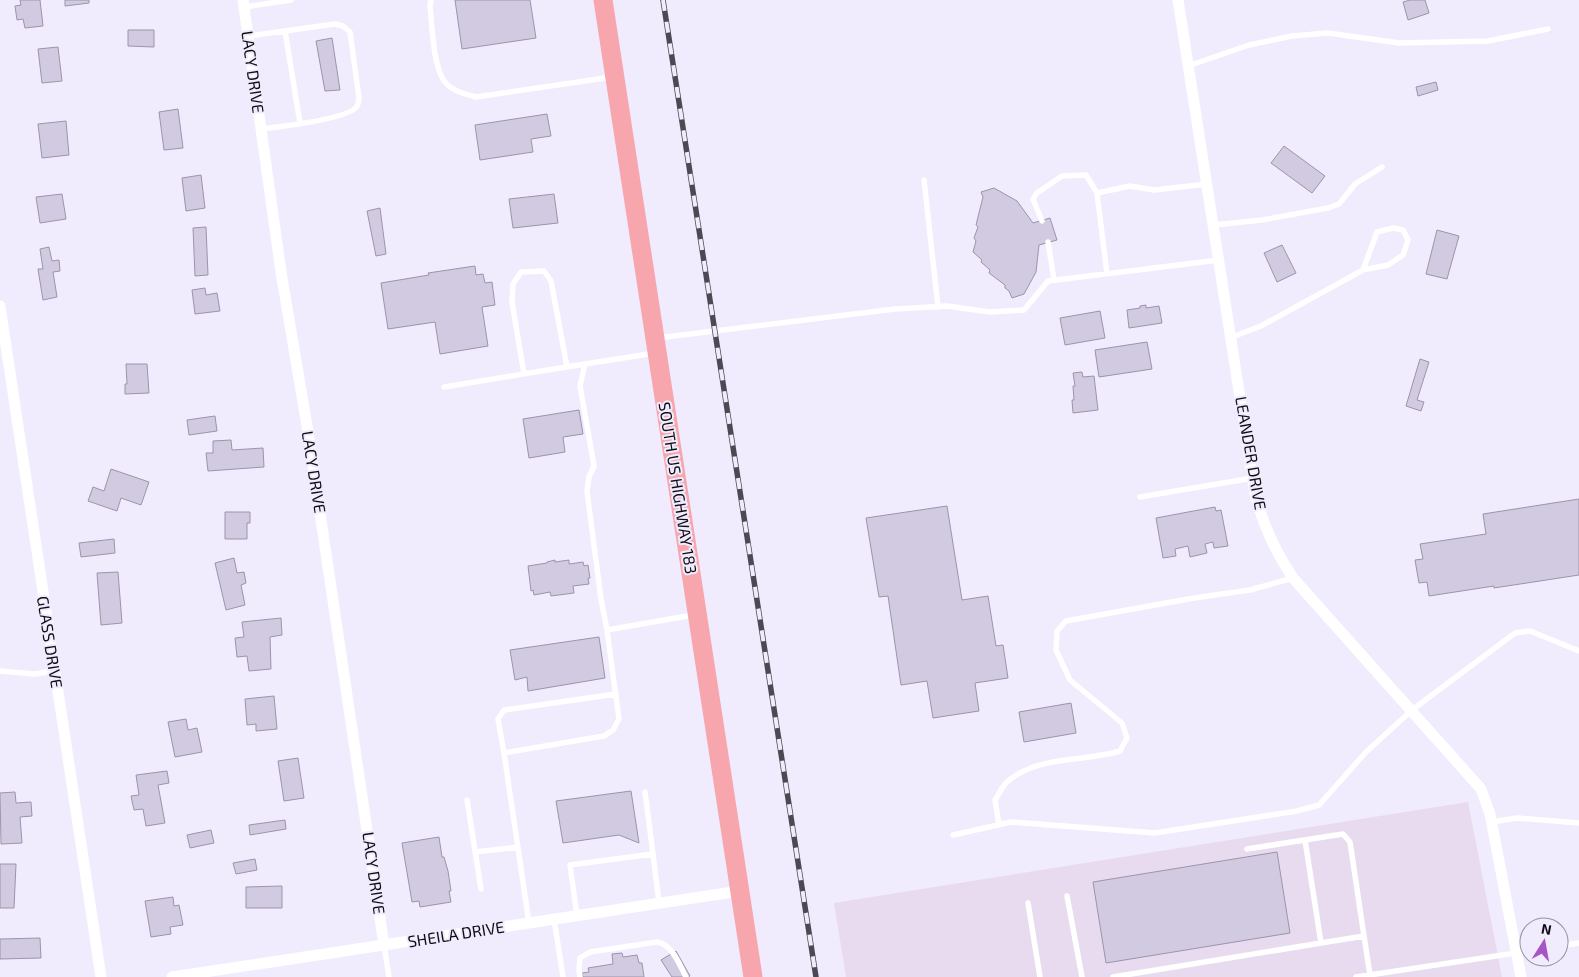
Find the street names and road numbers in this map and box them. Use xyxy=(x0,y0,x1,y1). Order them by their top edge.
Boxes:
street label: LACY DRIVE xyxy=(238,30,269,114)
street label: LEANDER DRIVE xyxy=(1232,395,1271,511)
street label: SOUTH US HIGHWAY 183 xyxy=(656,401,701,575)
street label: LACY DRIVE xyxy=(299,430,330,514)
street label: GLASS DRIVE xyxy=(34,594,67,689)
street label: LACY DRIVE xyxy=(359,831,390,915)
street label: SHEILA DRIVE xyxy=(406,916,506,951)

